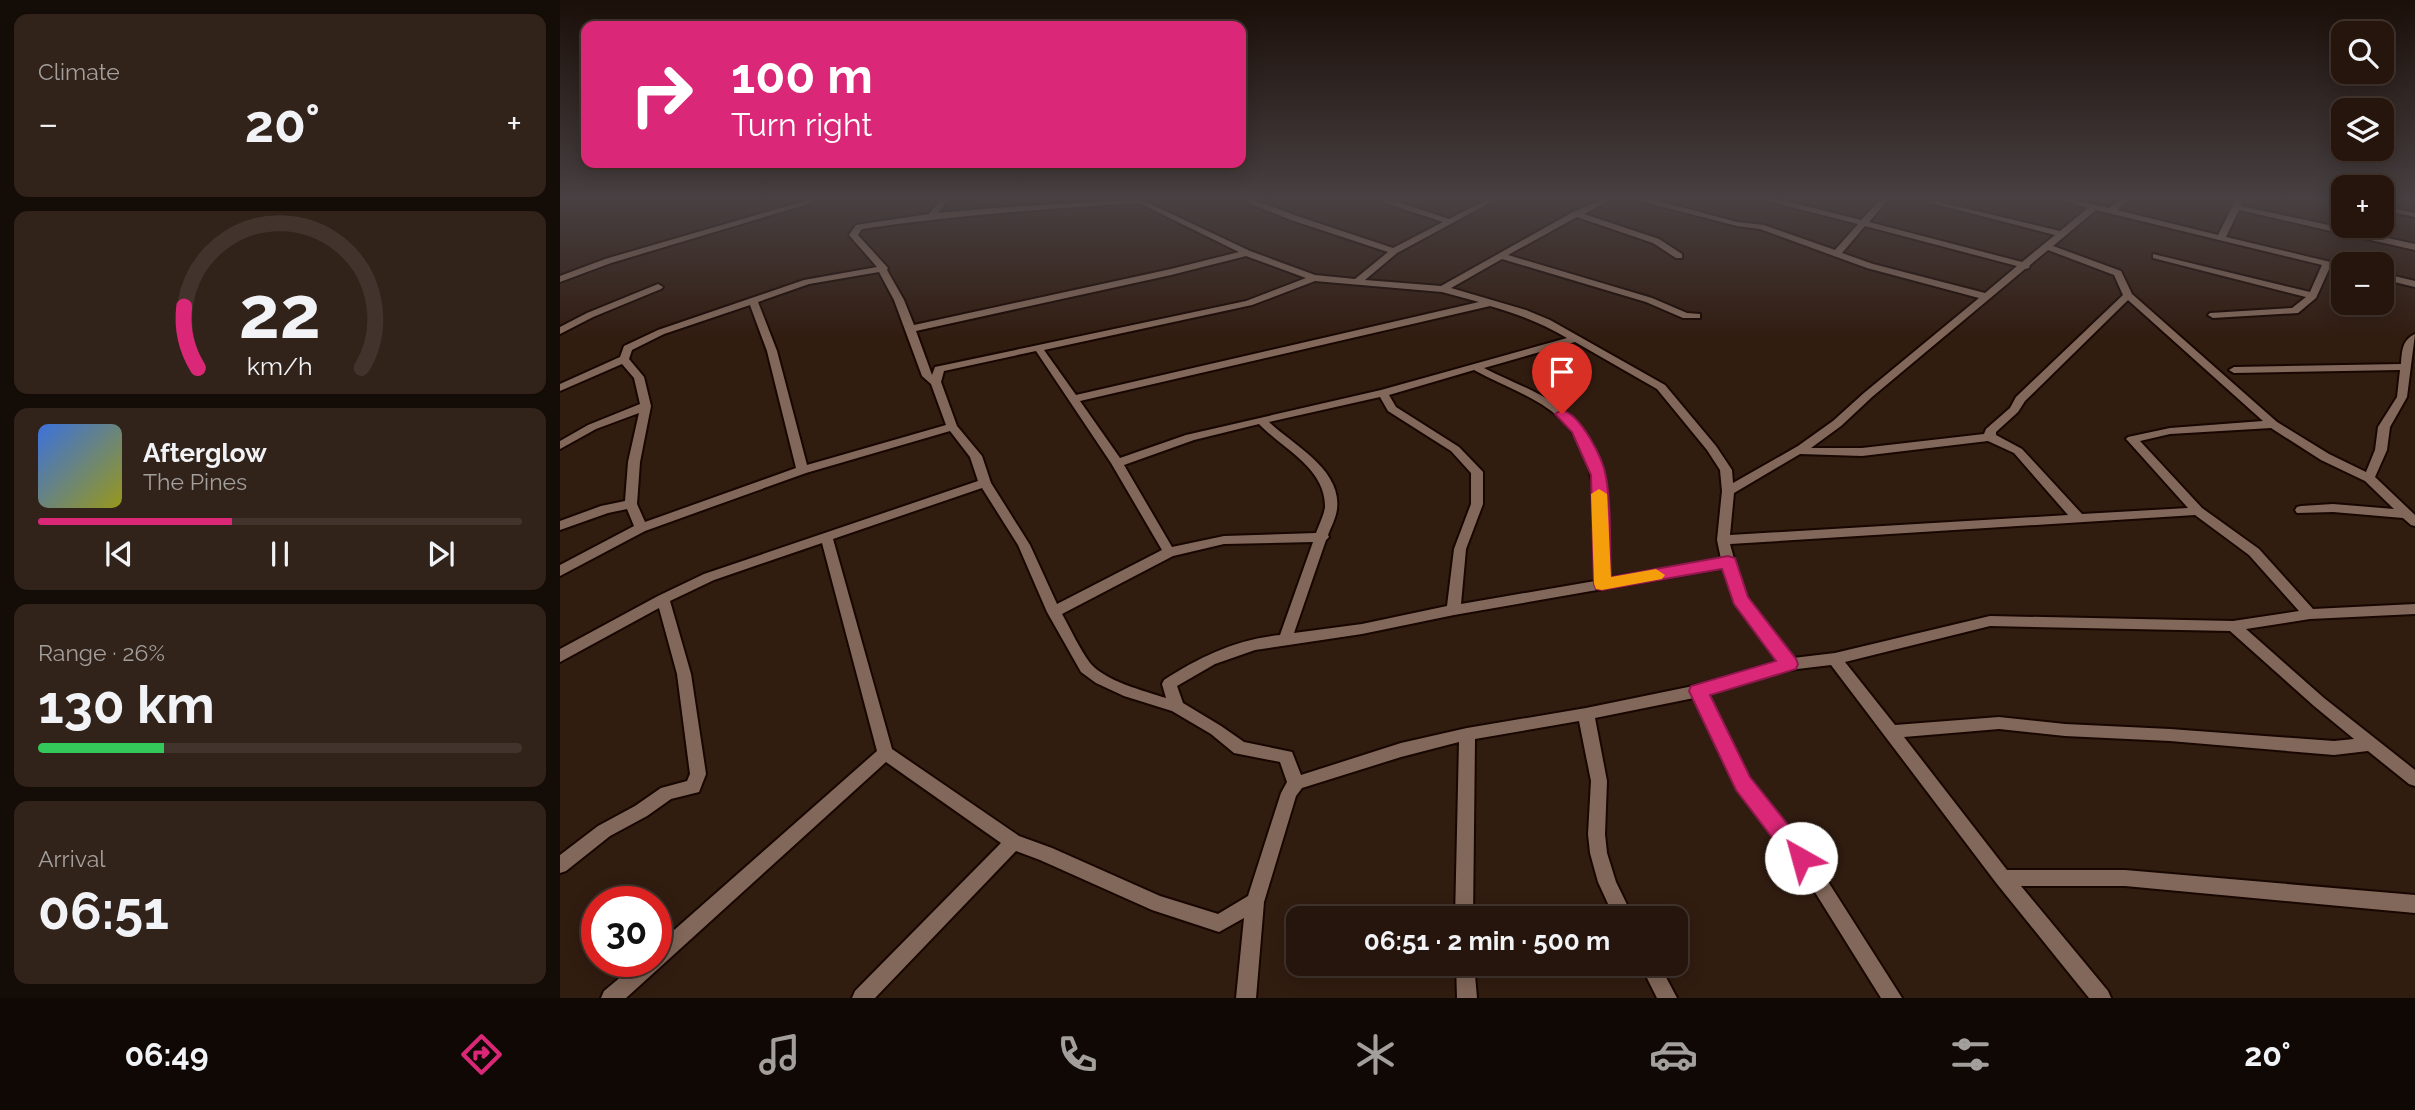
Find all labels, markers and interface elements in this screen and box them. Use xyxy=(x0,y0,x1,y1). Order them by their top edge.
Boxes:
map controls xyxy=(2331,21,2394,315)
button: search xyxy=(2331,21,2394,84)
text: 100 m xyxy=(731,47,873,104)
icon: right xyxy=(616,49,707,140)
text: Climate xyxy=(38,58,120,85)
text: 20° xyxy=(245,93,320,154)
button: layers xyxy=(2331,98,2394,161)
text: − xyxy=(38,101,58,146)
text: + xyxy=(506,101,522,146)
text: Turn right xyxy=(731,106,872,143)
button: + xyxy=(2331,175,2394,238)
button: − xyxy=(2331,252,2394,315)
text: 22 xyxy=(239,271,321,356)
pin xyxy=(1532,342,1592,414)
text: km/h xyxy=(247,351,313,381)
icon: arrive xyxy=(1543,353,1581,391)
text: Afterglow xyxy=(143,438,267,468)
text: The Pines xyxy=(143,468,247,495)
icon: previous xyxy=(100,535,138,573)
icon: pause xyxy=(261,535,299,573)
icon: next xyxy=(422,535,460,573)
text: Range · 26% xyxy=(38,639,165,666)
text: 130 km xyxy=(38,674,215,735)
position arrow xyxy=(1764,821,1838,895)
text: Arrival xyxy=(38,845,105,872)
text: 06:51 xyxy=(38,880,169,941)
speed limit sign: 30 xyxy=(581,886,672,977)
text: 06:51 · 2 min · 500 m xyxy=(1364,926,1610,956)
icon: directions xyxy=(457,1030,506,1079)
icon: music xyxy=(755,1030,804,1079)
icon: phone xyxy=(1053,1030,1102,1079)
icon: climate xyxy=(1351,1030,1400,1079)
icon: car xyxy=(1649,1030,1698,1079)
icon: filters xyxy=(1946,1030,1995,1079)
text: 06:49 xyxy=(124,1036,209,1073)
text: 20° xyxy=(2244,1036,2291,1073)

